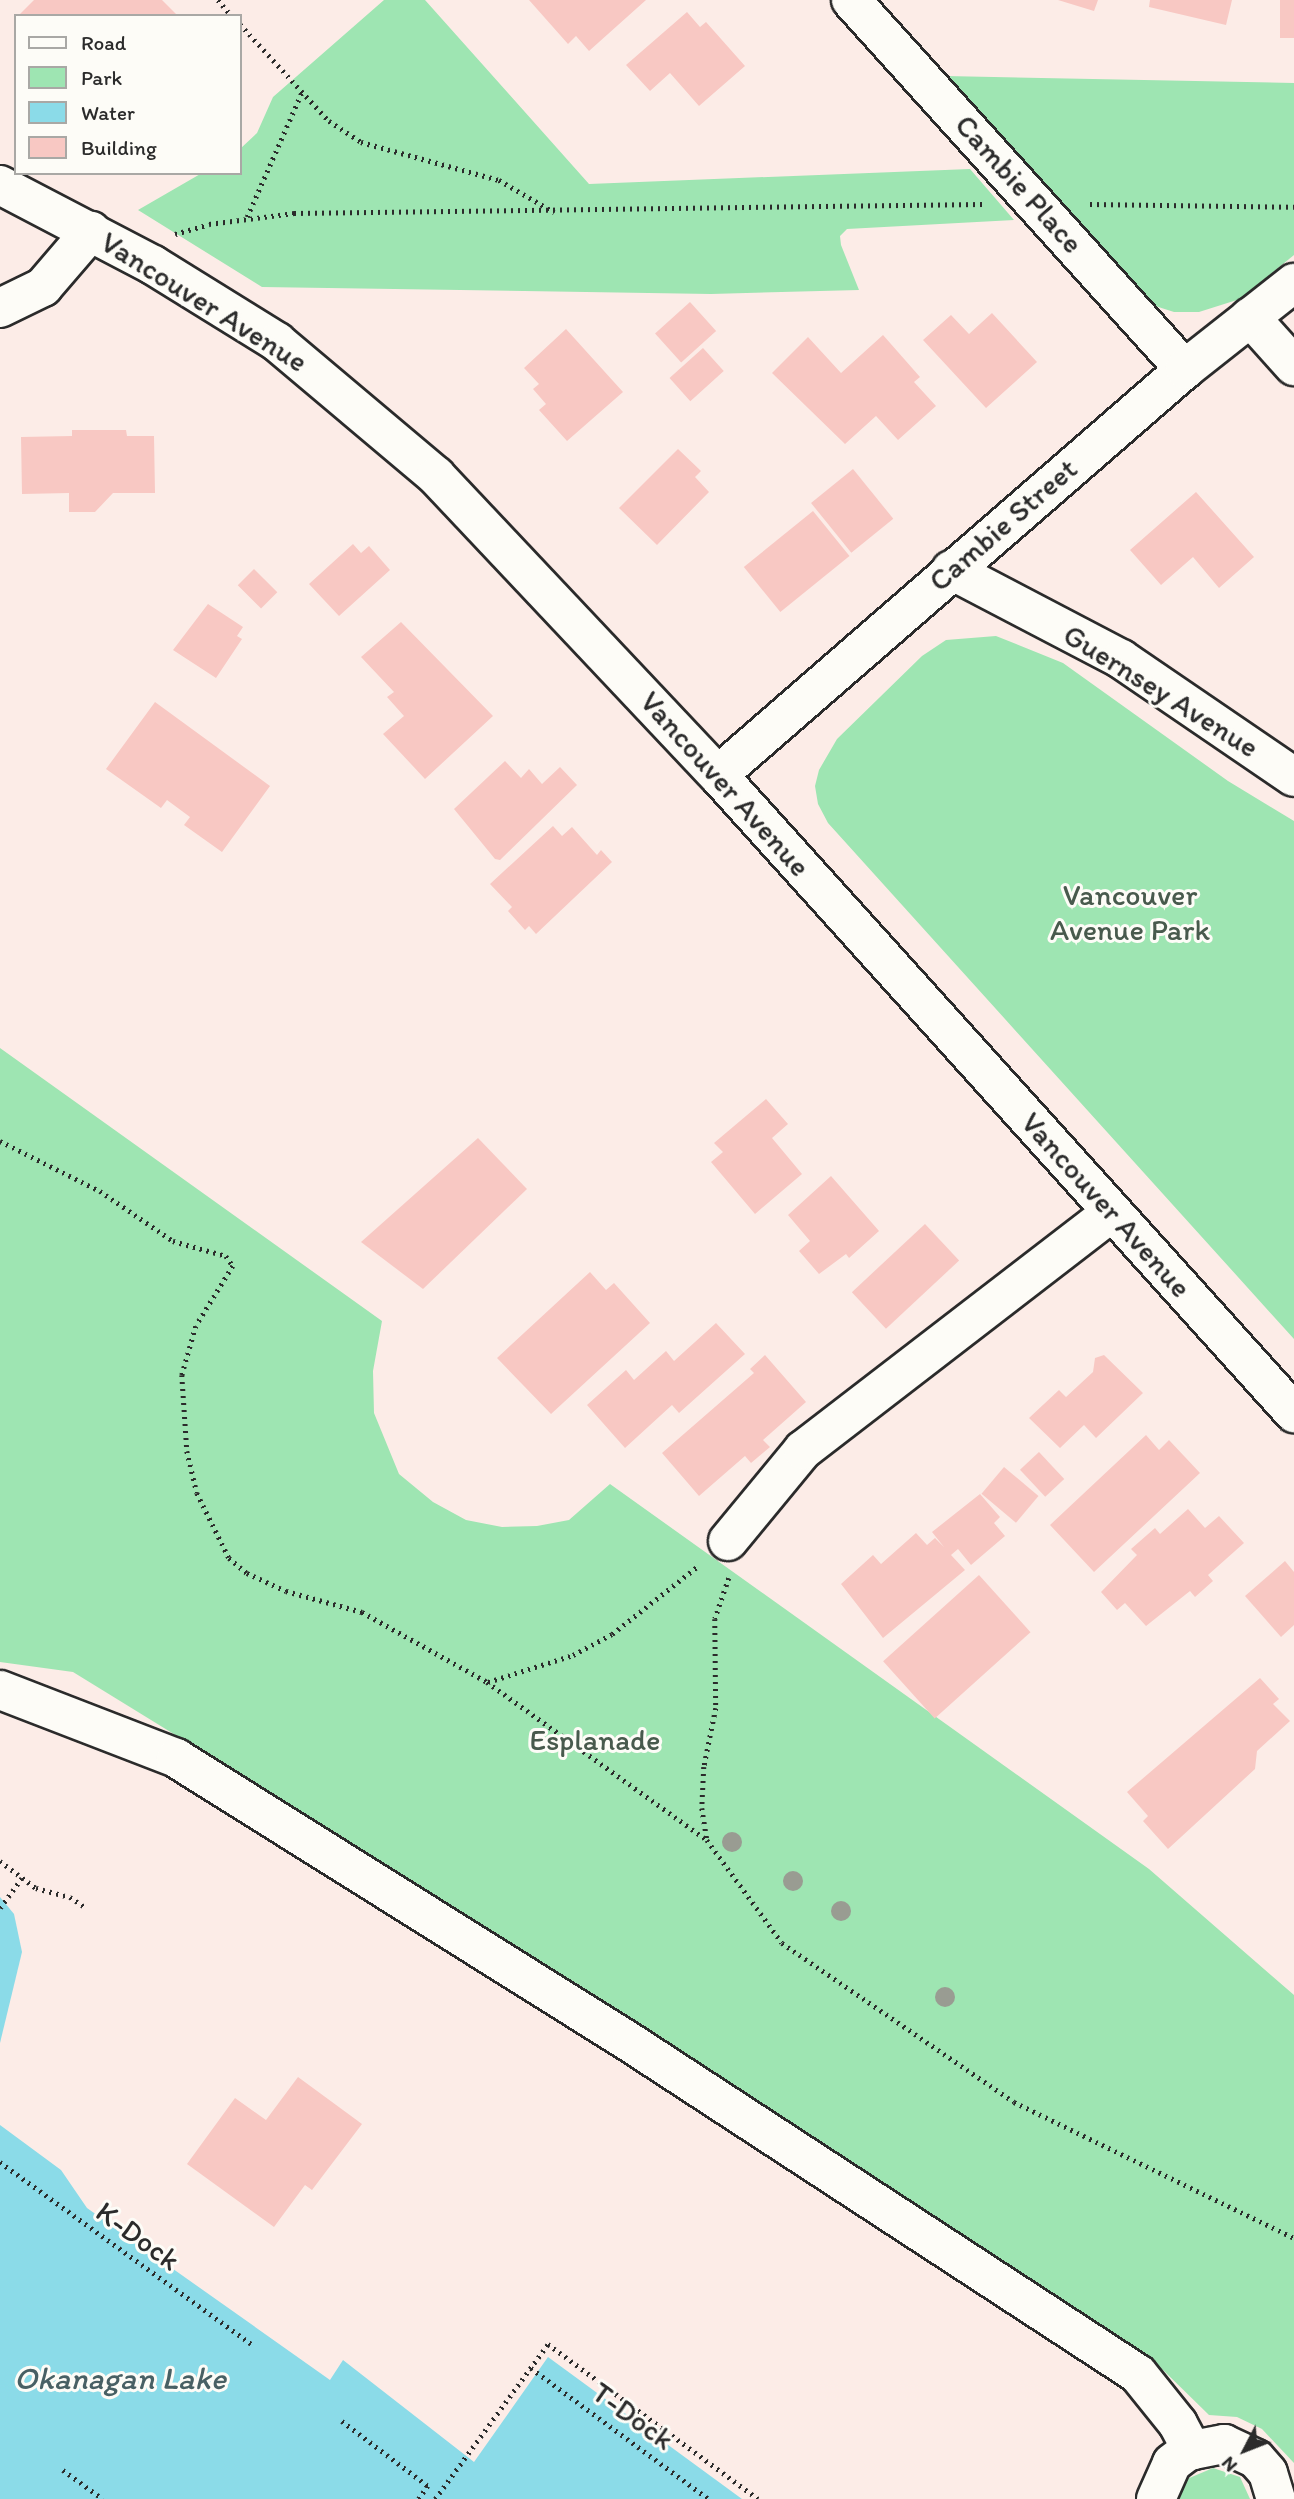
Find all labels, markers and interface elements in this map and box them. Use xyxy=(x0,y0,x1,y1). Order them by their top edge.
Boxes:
legend xyxy=(14,14,242,175)
text: Road xyxy=(81,30,126,55)
text: Park xyxy=(81,65,122,90)
text: Water xyxy=(81,100,135,125)
street label: Cambie Place xyxy=(947,107,1091,261)
text: Building xyxy=(81,135,157,160)
street label: Vancouver Avenue xyxy=(95,224,313,380)
street label: Cambie Street xyxy=(922,451,1084,599)
street label: Guernsey Avenue xyxy=(1057,617,1265,765)
street label: Vancouver Avenue xyxy=(633,685,817,883)
park label: Vancouver Avenue Park xyxy=(1050,877,1210,948)
street label: Vancouver Avenue xyxy=(1014,1106,1198,1304)
park label: Esplanade xyxy=(529,1722,661,1758)
street label: K-Dock xyxy=(89,2194,187,2278)
water label: Okanagan Lake xyxy=(14,2359,226,2397)
street label: T-Dock xyxy=(585,2374,681,2458)
north arrow xyxy=(1210,2415,1280,2485)
text: N xyxy=(1216,2452,1242,2477)

